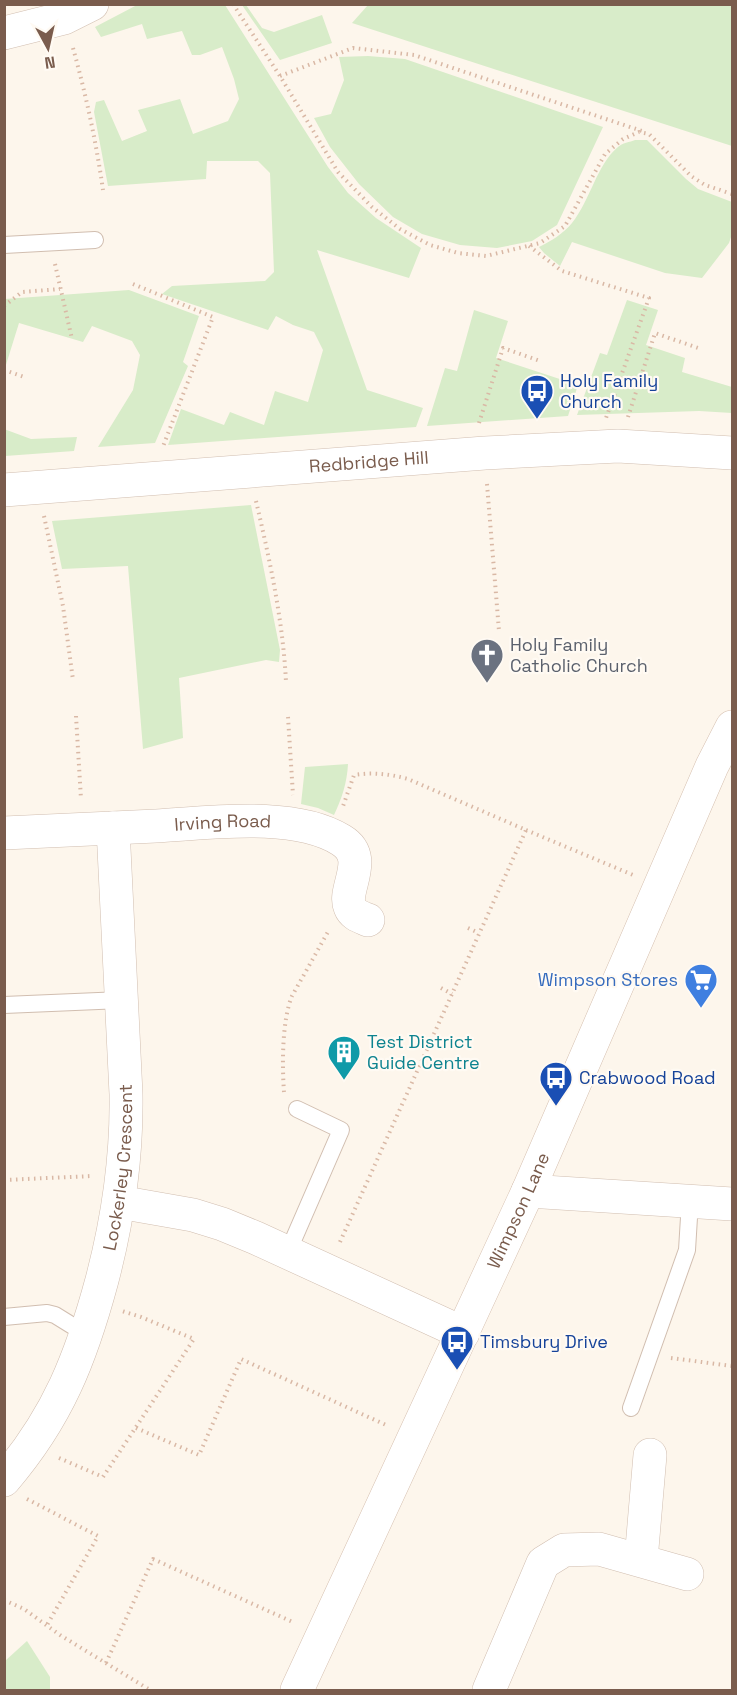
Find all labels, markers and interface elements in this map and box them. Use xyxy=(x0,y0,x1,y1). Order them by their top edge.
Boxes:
north arrow xyxy=(18,18,78,78)
text: N xyxy=(43,51,57,74)
place label: Holy Family Church xyxy=(560,369,658,413)
bus stop icon: Holy Family Church xyxy=(519,373,555,420)
street label: Redbridge Hill xyxy=(308,445,430,477)
place label: Holy Family Catholic Church xyxy=(510,633,648,677)
church icon: Holy Family Catholic Church xyxy=(469,637,505,684)
street label: Irving Road xyxy=(173,809,272,836)
supermarket icon: Wimpson Stores xyxy=(683,962,719,1009)
place label: Wimpson Stores xyxy=(538,968,678,991)
place label: Test District Guide Centre xyxy=(367,1030,480,1074)
building icon: Test District Guide Centre xyxy=(326,1034,362,1081)
bus stop icon: Crabwood Road xyxy=(538,1060,574,1107)
place label: Crabwood Road xyxy=(579,1066,716,1089)
street label: Lockerley Crescent xyxy=(97,1084,137,1253)
street label: Wimpson Lane xyxy=(482,1149,554,1272)
bus stop icon: Timsbury Drive xyxy=(439,1324,475,1371)
place label: Timsbury Drive xyxy=(480,1330,608,1353)

